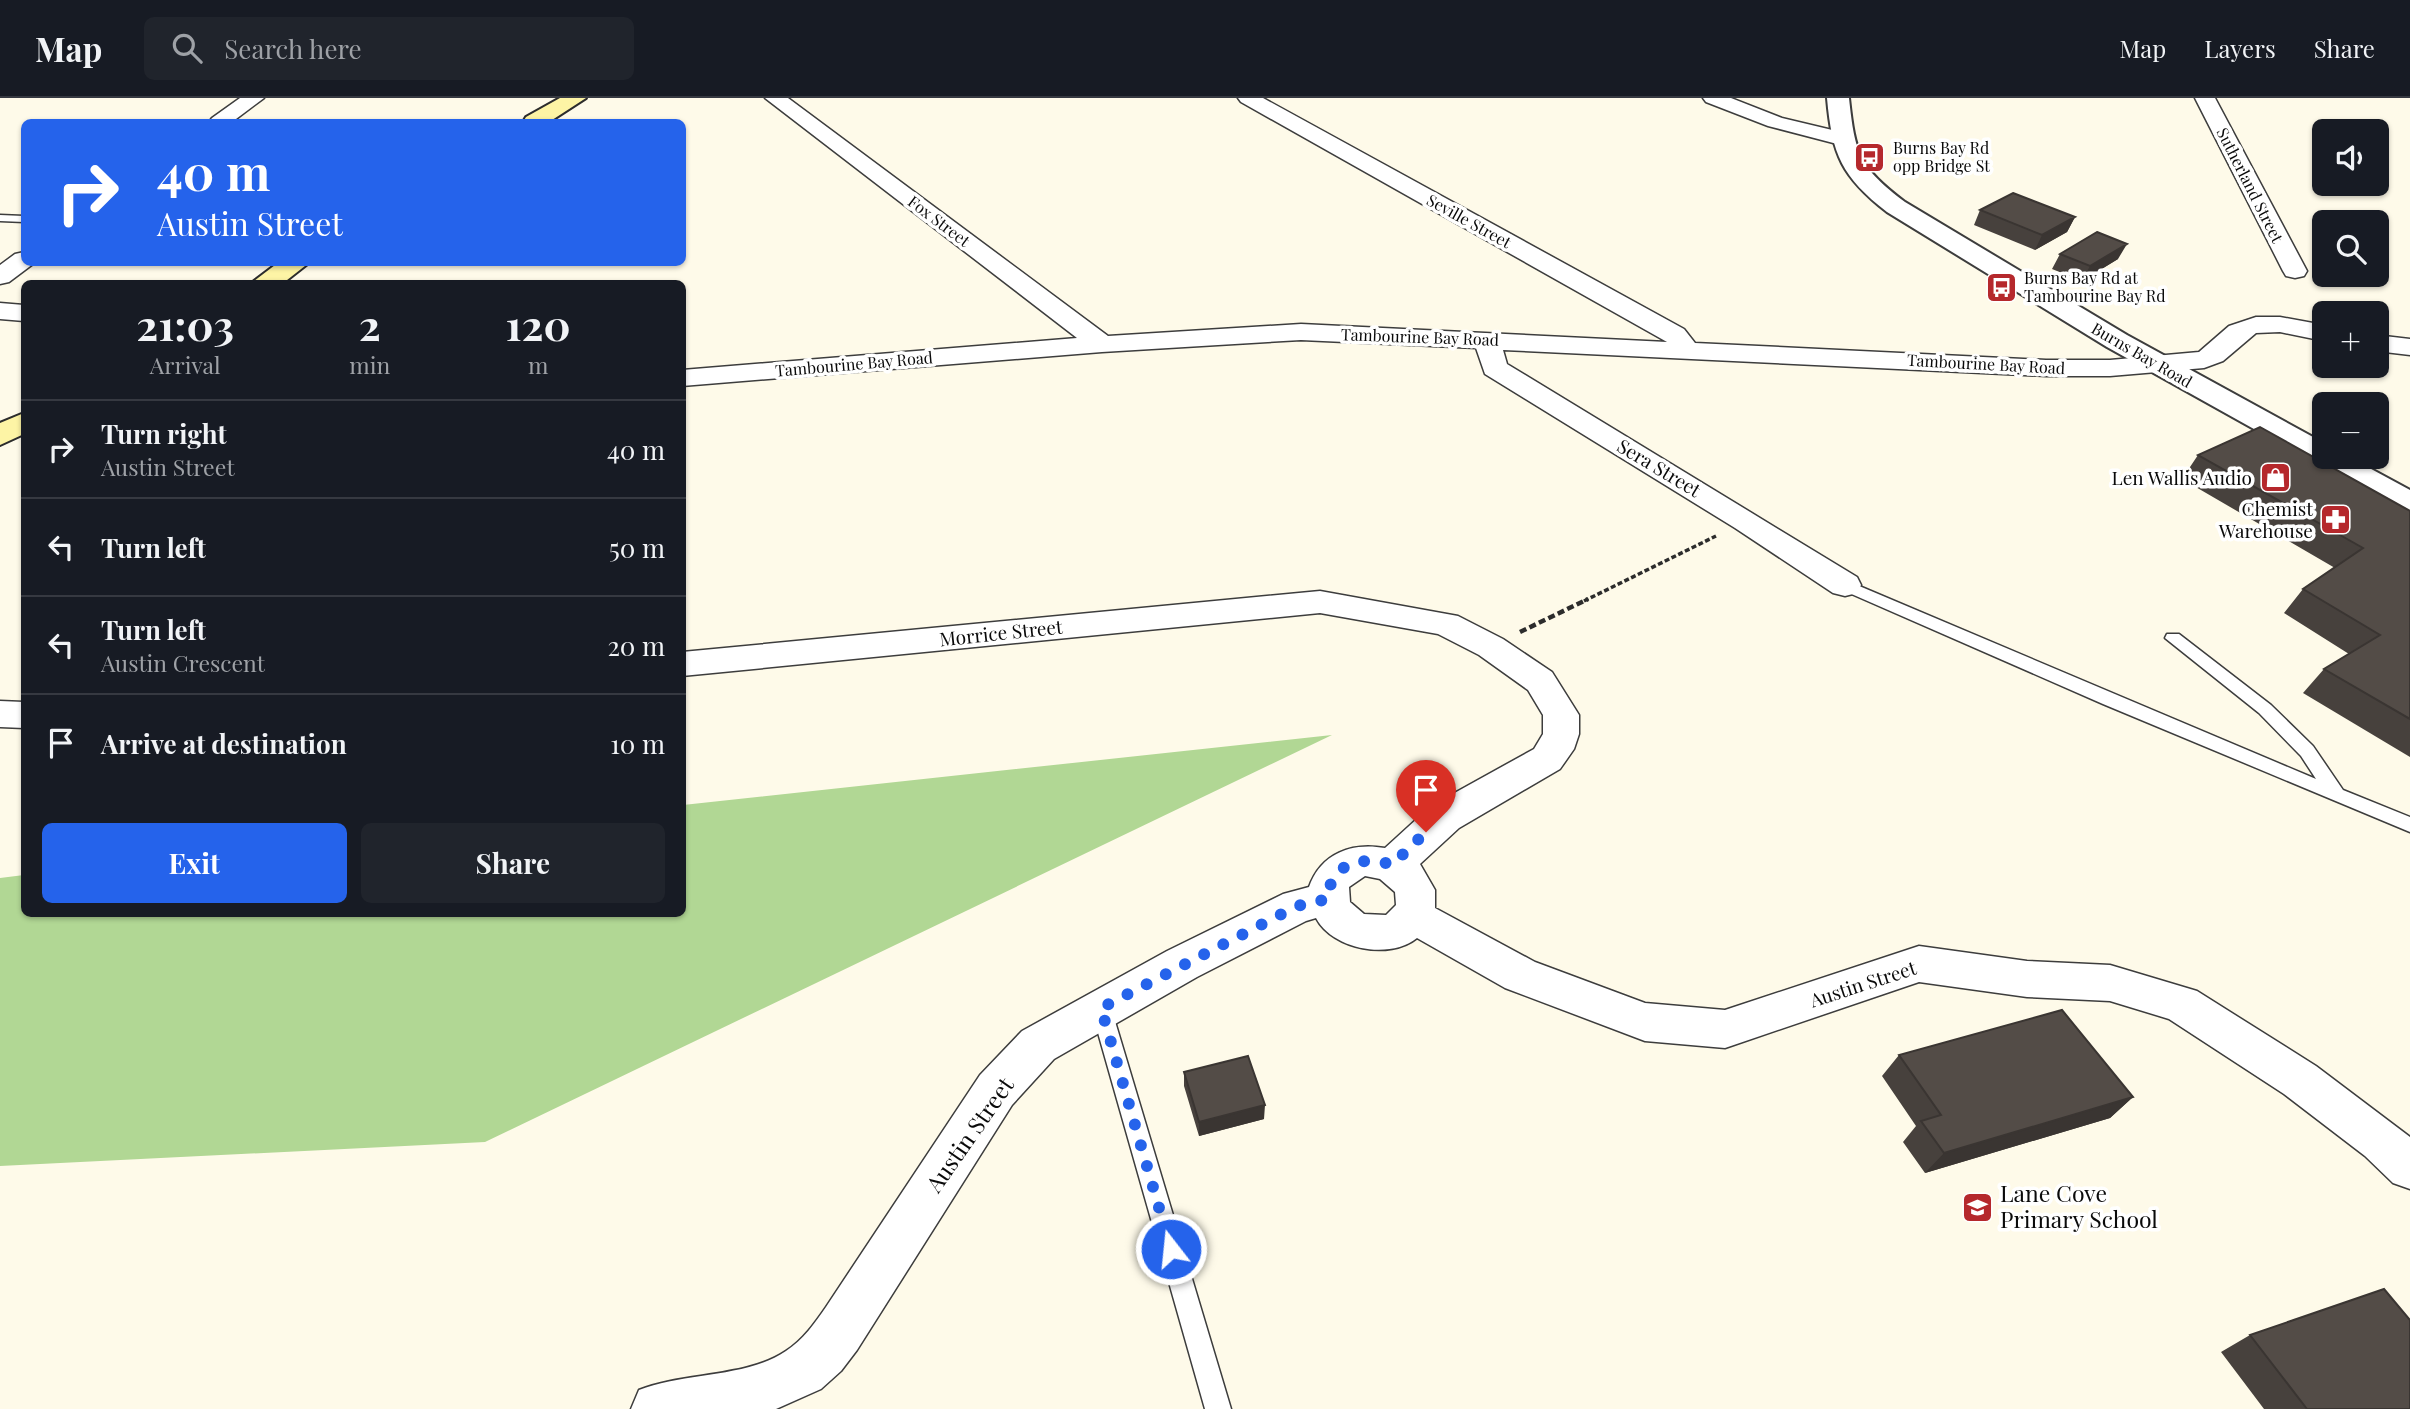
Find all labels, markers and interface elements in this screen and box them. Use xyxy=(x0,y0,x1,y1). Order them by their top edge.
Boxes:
search box xyxy=(144,17,634,80)
text: Map xyxy=(35,26,102,70)
icon: search xyxy=(168,29,206,67)
text: Search here xyxy=(224,31,362,66)
text: Map xyxy=(2120,32,2166,64)
text: Layers xyxy=(2204,32,2276,64)
text: Share xyxy=(2314,32,2375,64)
map controls xyxy=(2312,119,2389,469)
button: sound xyxy=(2312,119,2389,196)
street label: Sutherland Street xyxy=(2212,124,2289,246)
place label: Burns Bay Rd opp Bridge St xyxy=(1893,137,1990,176)
text: 40 m xyxy=(157,138,270,203)
bus stop icon: Burns Bay Rd opp Bridge St xyxy=(1853,140,1887,174)
icon: right xyxy=(42,147,133,238)
street label: Seville Street xyxy=(1423,189,1515,253)
street label: Fox Street xyxy=(904,190,975,251)
text: Austin Street xyxy=(157,201,343,244)
button: search xyxy=(2312,210,2389,287)
place label: Burns Bay Rd at Tambourine Bay Rd xyxy=(2024,267,2166,306)
bus stop icon: Burns Bay Rd at Tambourine Bay Rd xyxy=(1984,270,2018,304)
text: 21:03 xyxy=(136,296,234,352)
text: 2 xyxy=(359,296,381,352)
text: 120 xyxy=(506,296,571,352)
button: + xyxy=(2312,301,2389,378)
street label: Burns Bay Road xyxy=(2088,317,2196,392)
street label: Tambourine Bay Road xyxy=(1341,323,1499,350)
street label: Tambourine Bay Road xyxy=(774,346,934,381)
text: Arrival xyxy=(150,349,221,380)
text: min xyxy=(349,349,390,380)
text: m xyxy=(528,349,548,380)
street label: Tambourine Bay Road xyxy=(1906,349,2066,378)
button: − xyxy=(2312,392,2389,469)
text: Turn right xyxy=(101,416,227,451)
icon: right xyxy=(42,430,80,468)
text: 40 m xyxy=(607,432,665,467)
street label: Sera Street xyxy=(1613,432,1706,502)
text: Austin Street xyxy=(101,451,235,482)
shop icon: Len Wallis Audio xyxy=(2258,461,2292,495)
place label: Len Wallis Audio xyxy=(2112,464,2252,490)
place label: Chemist Warehouse xyxy=(2218,495,2313,543)
pharmacy icon: Chemist Warehouse xyxy=(2319,503,2353,537)
icon: left xyxy=(42,528,80,566)
text: Turn left xyxy=(101,530,206,565)
text: 50 m xyxy=(609,530,665,565)
text: Turn left xyxy=(101,612,206,647)
street label: Morrice Street xyxy=(938,613,1064,651)
icon: left xyxy=(42,626,80,664)
text: 20 m xyxy=(607,628,665,663)
text: Austin Crescent xyxy=(101,647,265,678)
icon: arrive xyxy=(42,724,80,762)
text: Arrive at destination xyxy=(101,726,347,761)
text: 10 m xyxy=(610,726,665,761)
pin xyxy=(1396,760,1456,832)
icon: arrive xyxy=(1407,771,1445,809)
button: Exit xyxy=(42,823,347,903)
button: Share xyxy=(361,823,665,903)
street label: Austin Street xyxy=(1805,954,1919,1013)
street label: Austin Street xyxy=(917,1070,1020,1199)
place label: Lane Cove Primary School xyxy=(2000,1177,2158,1234)
school or university icon: Lane Cove Primary School xyxy=(1960,1190,1994,1224)
position arrow xyxy=(1134,1212,1208,1286)

